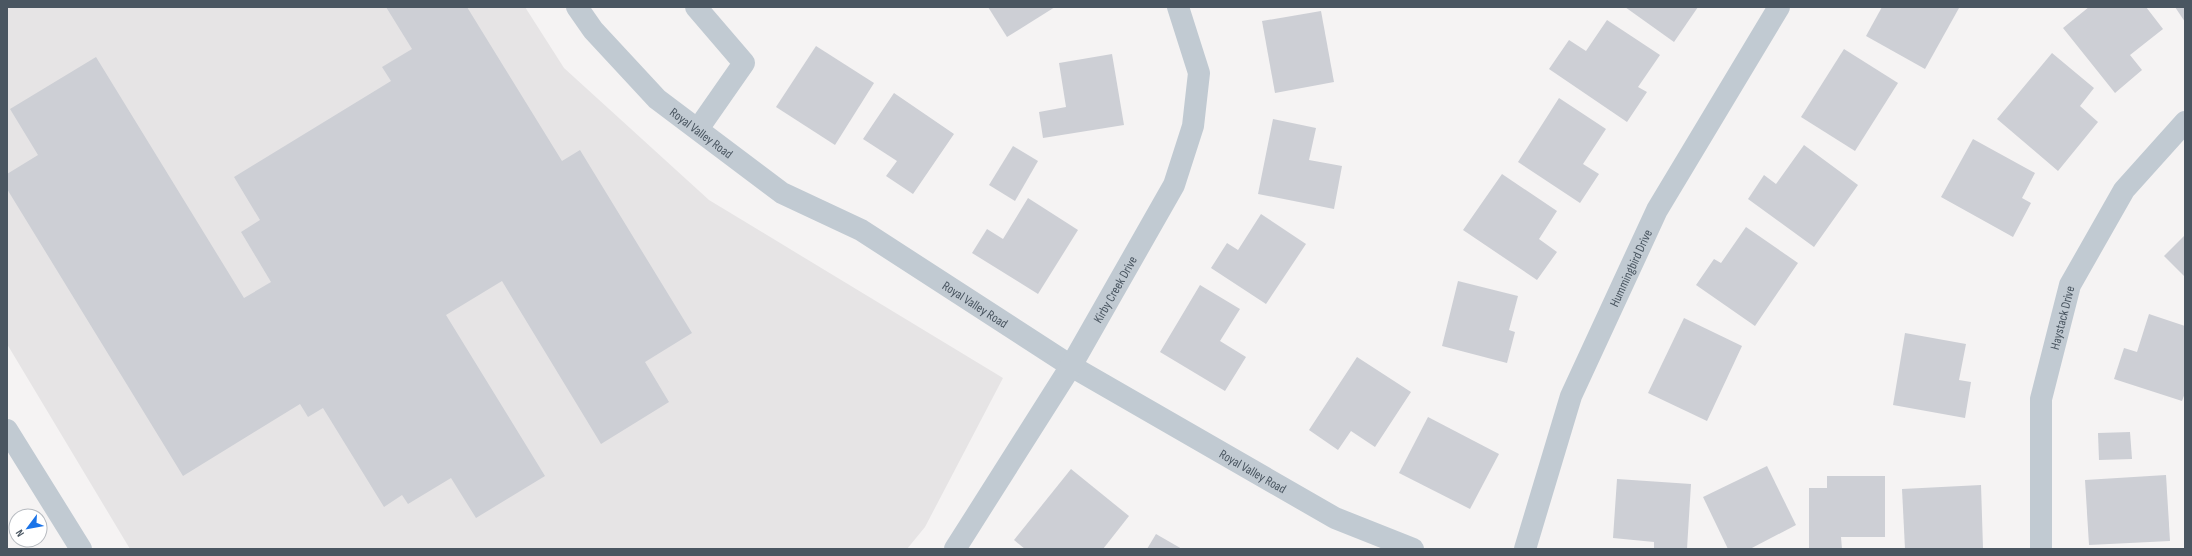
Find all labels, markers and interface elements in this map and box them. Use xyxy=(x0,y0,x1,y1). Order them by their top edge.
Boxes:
street label: Royal Valley Road xyxy=(666,105,736,162)
street label: Hummingbird Drive xyxy=(1606,227,1656,309)
street label: Kirby Creek Drive xyxy=(1090,253,1141,326)
street label: Royal Valley Road xyxy=(939,278,1011,332)
street label: Haystack Drive xyxy=(2047,284,2078,351)
street label: Royal Valley Road xyxy=(1216,446,1289,497)
north arrow xyxy=(8,508,48,548)
text: N xyxy=(13,527,27,539)

